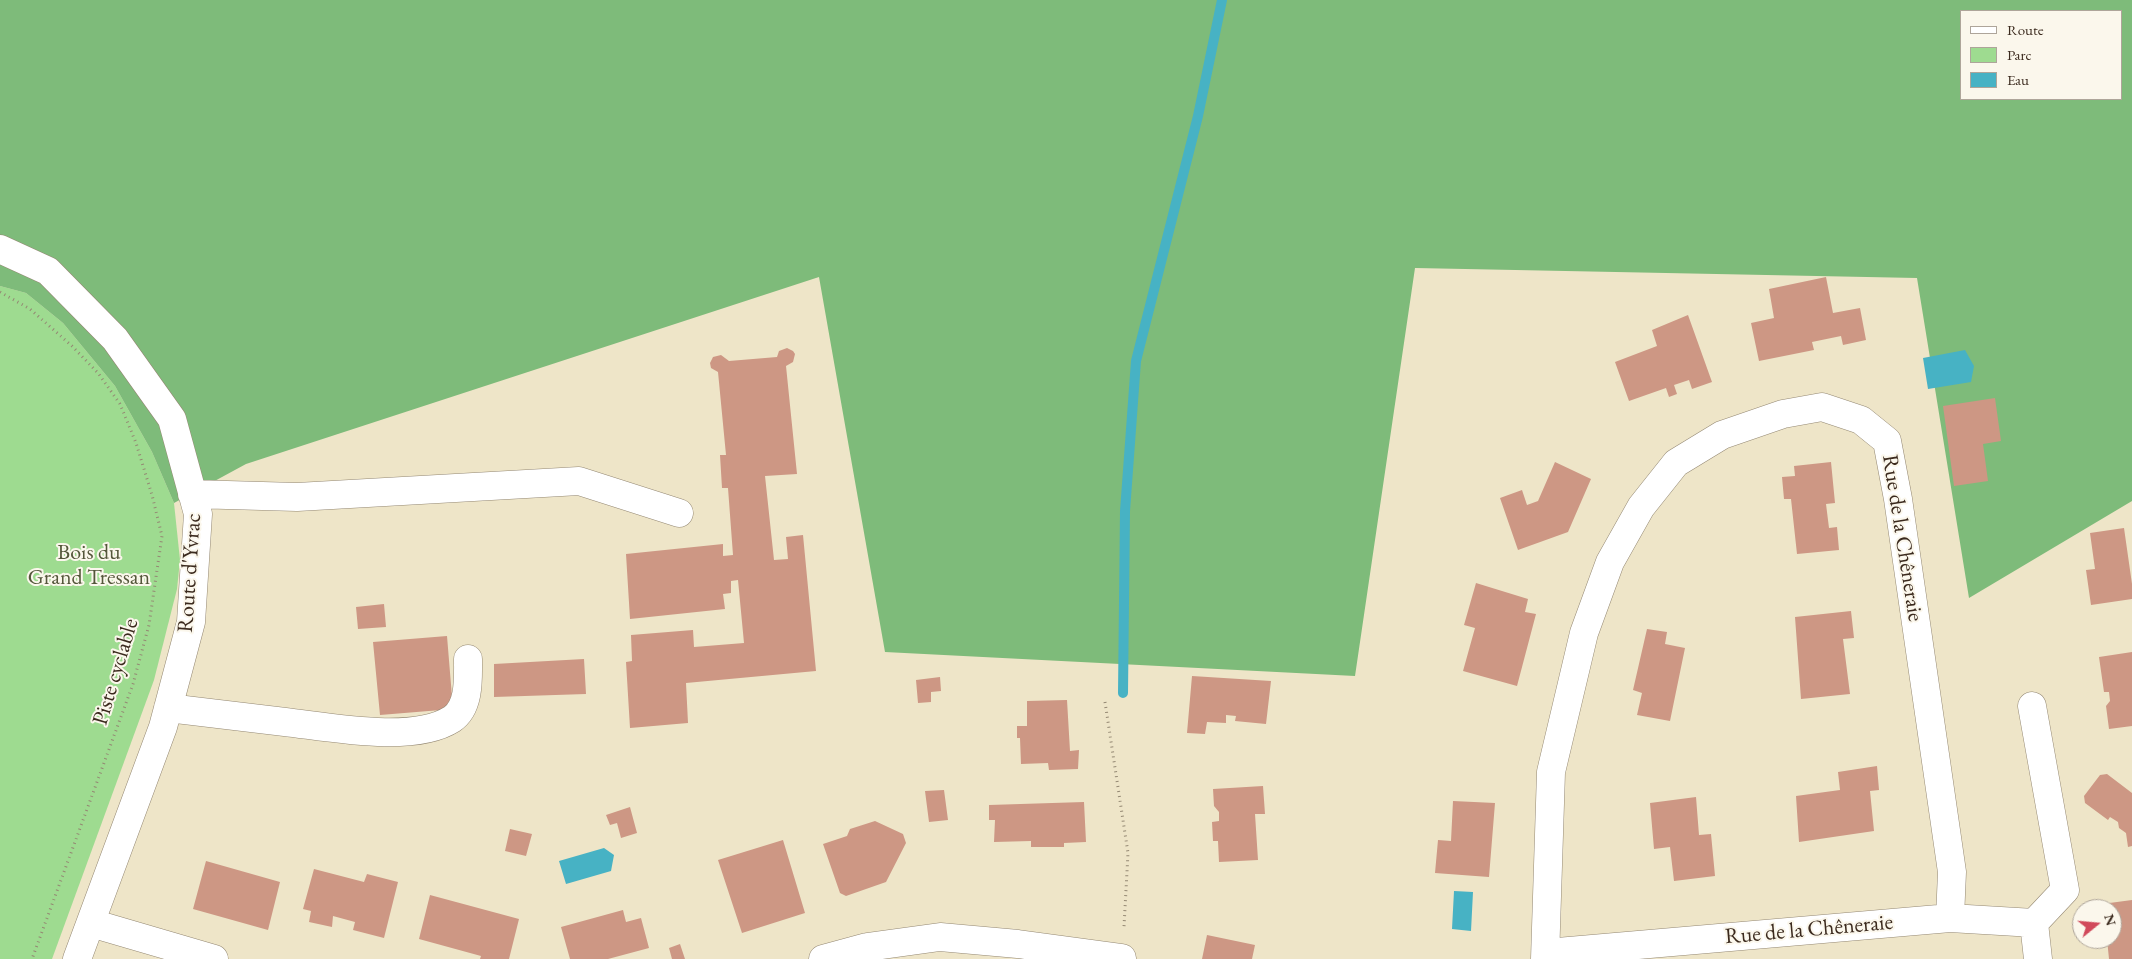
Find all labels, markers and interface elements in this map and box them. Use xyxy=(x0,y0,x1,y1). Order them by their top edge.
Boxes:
legend xyxy=(1960,10,2122,100)
text: Route xyxy=(2007,20,2044,39)
text: Parc xyxy=(2007,45,2032,64)
text: Eau xyxy=(2007,70,2029,89)
street label: Rue de la Chêneraie xyxy=(1876,453,1928,623)
street label: Route d'Yvrac xyxy=(173,513,207,633)
park label: Bois du Grand Tressan xyxy=(28,540,150,592)
street label: Piste cyclable xyxy=(87,616,145,728)
north arrow xyxy=(2072,899,2122,949)
street label: Rue de la Chêneraie xyxy=(1724,910,1894,950)
text: N xyxy=(2100,912,2121,928)

